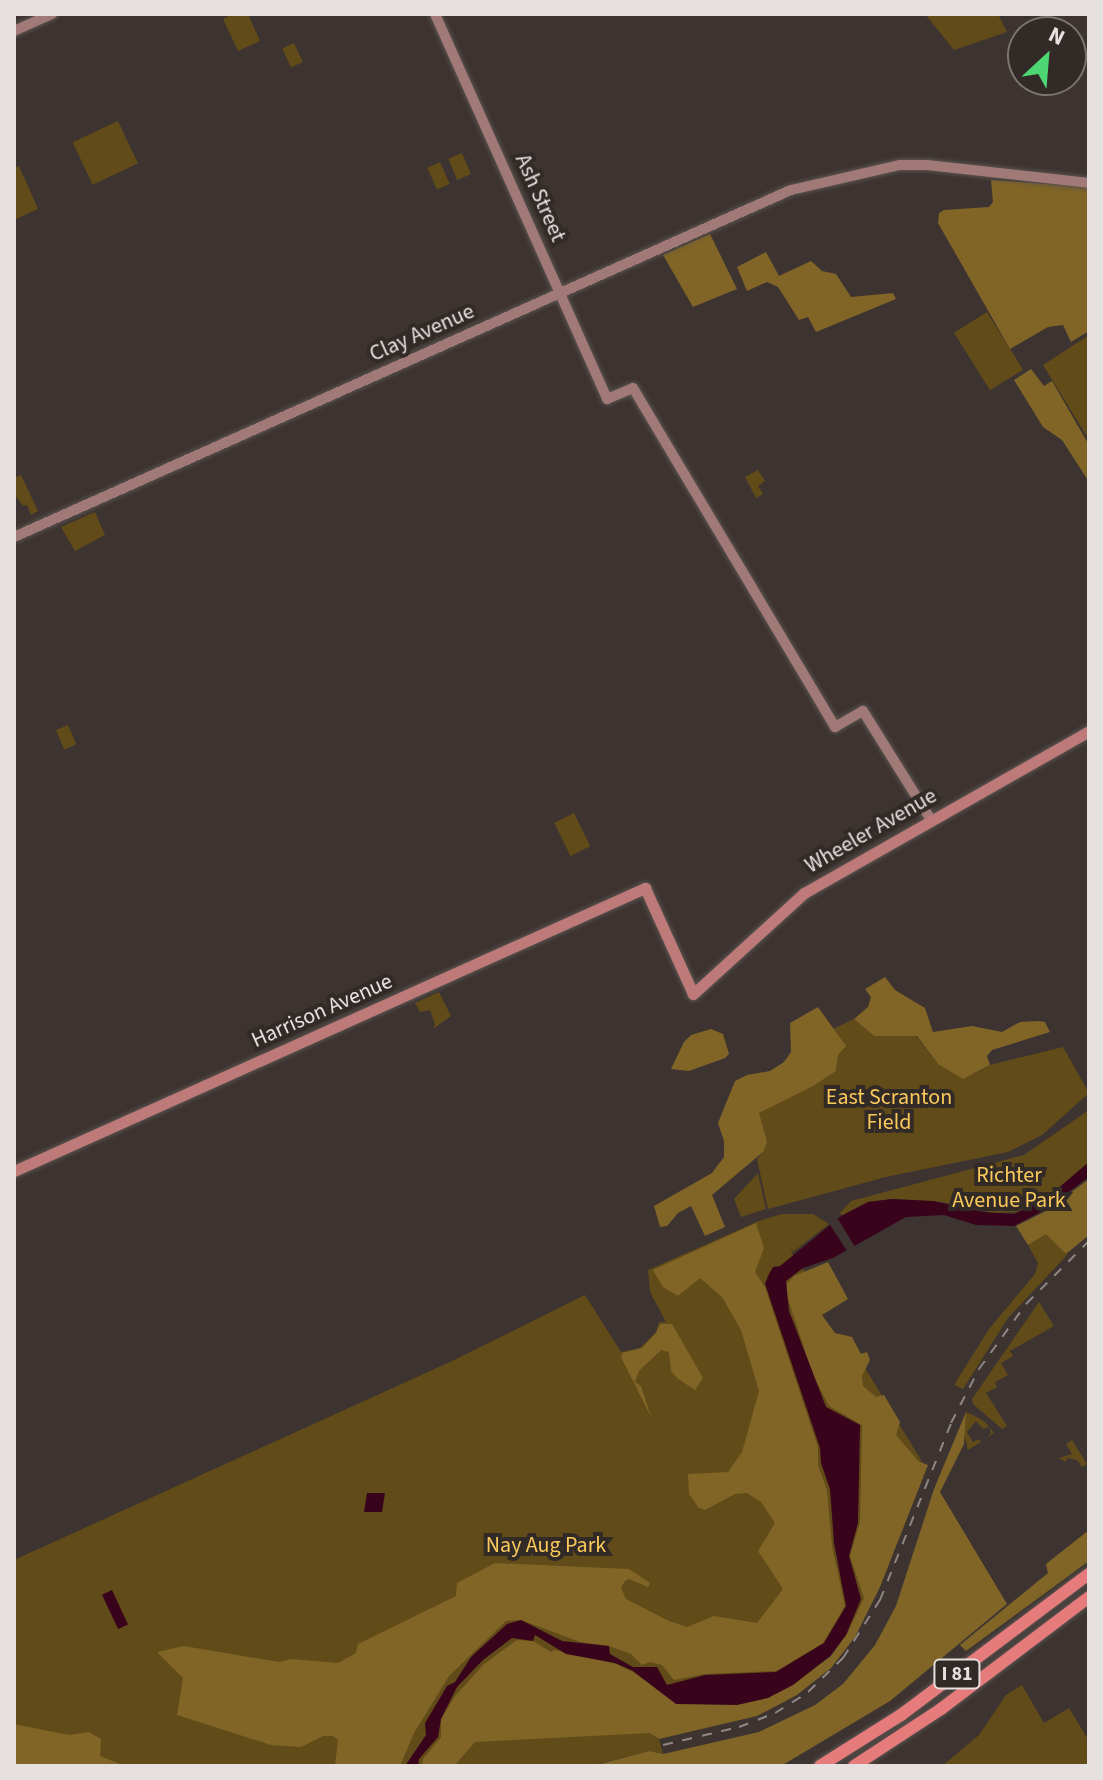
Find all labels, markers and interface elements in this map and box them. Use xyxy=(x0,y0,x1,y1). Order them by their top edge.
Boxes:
north arrow xyxy=(1007,16,1087,96)
text: N xyxy=(1043,19,1070,54)
street label: Ash Street xyxy=(509,150,571,246)
street label: Clay Avenue xyxy=(366,298,478,368)
street label: Wheeler Avenue xyxy=(801,783,941,879)
street label: Harrison Avenue xyxy=(247,968,397,1054)
park label: East Scranton Field xyxy=(826,1084,952,1136)
park label: Richter Avenue Park xyxy=(952,1162,1066,1214)
park label: Nay Aug Park xyxy=(486,1533,606,1559)
road number: I 81 xyxy=(933,1658,981,1690)

